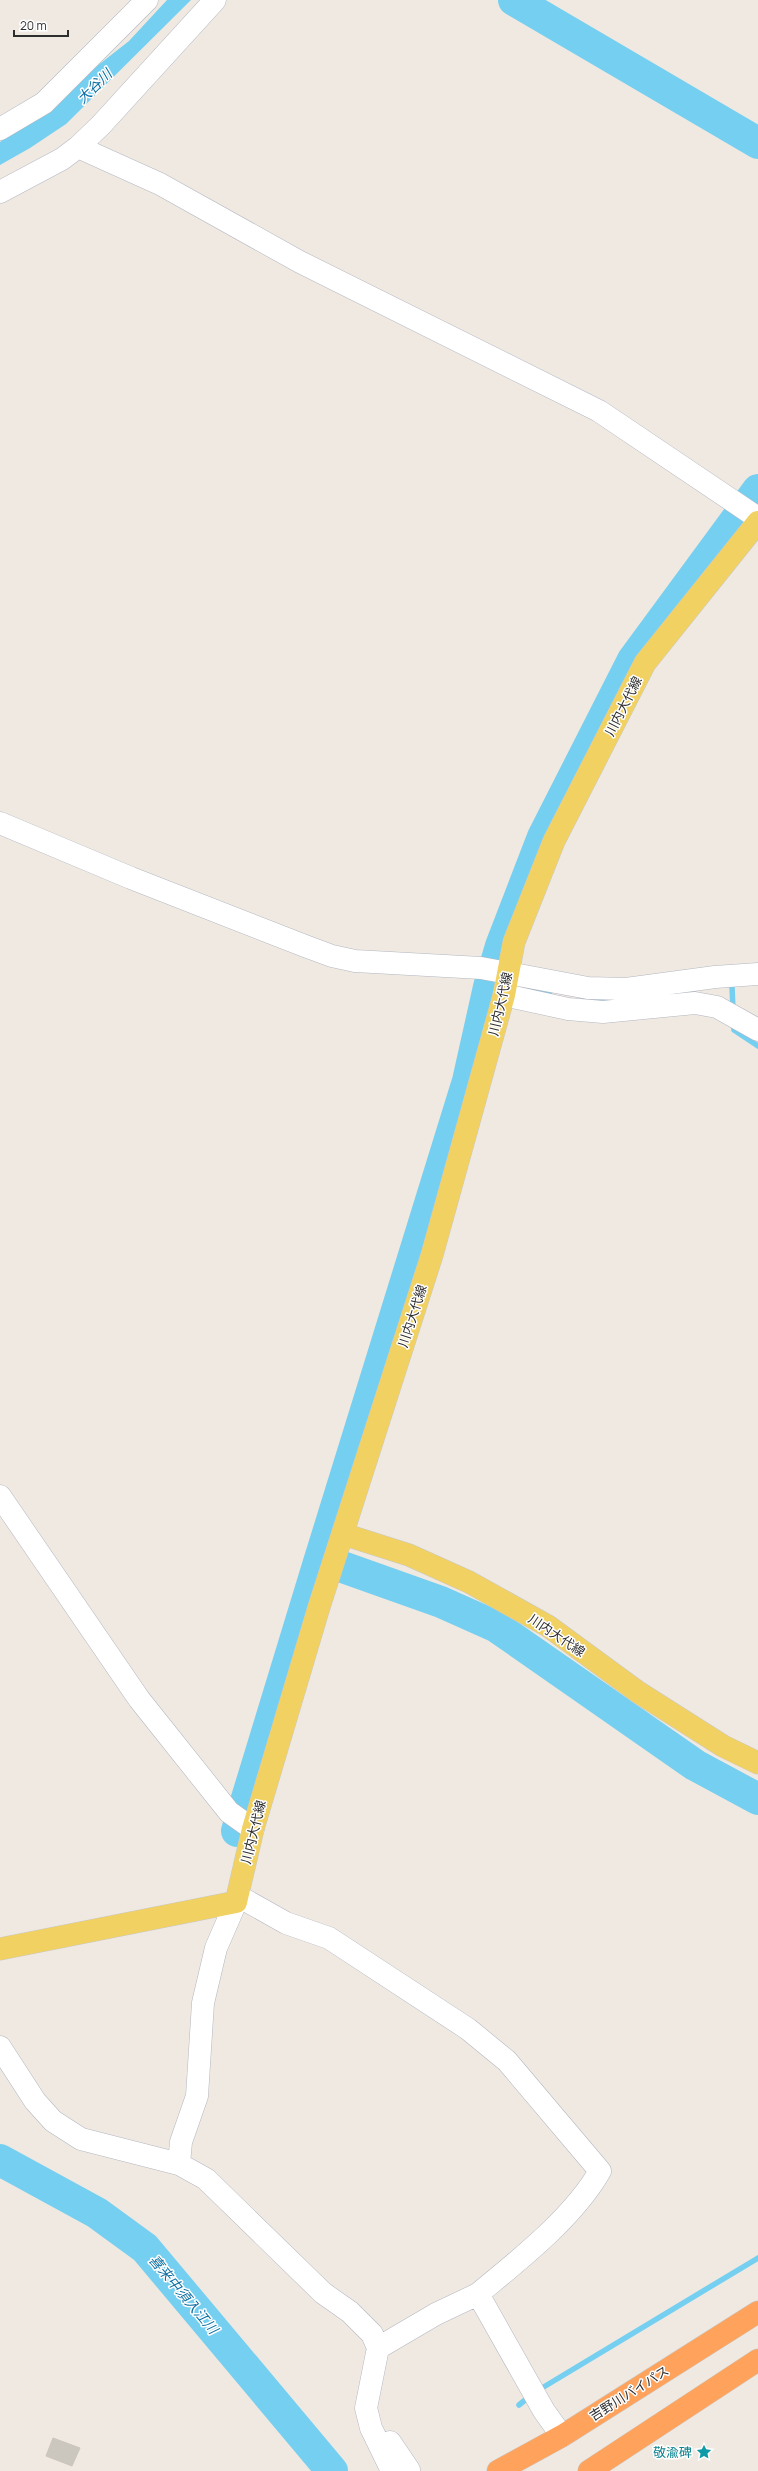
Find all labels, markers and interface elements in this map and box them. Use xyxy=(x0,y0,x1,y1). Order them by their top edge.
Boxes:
scale bar xyxy=(14,12,68,38)
text: 20 m xyxy=(20,17,47,34)
water label: 大谷川 xyxy=(72,63,117,107)
street label: 川内大代線 xyxy=(600,673,646,739)
street label: 川内大代線 xyxy=(484,970,516,1038)
street label: 川内大代線 xyxy=(393,1282,431,1350)
street label: 川内大代線 xyxy=(525,1609,589,1661)
street label: 川内大代線 xyxy=(236,1798,270,1866)
water label: 喜来中須入江川 xyxy=(145,2250,224,2339)
street label: 吉野川バイパス xyxy=(586,2361,672,2425)
place label: 敬渝碑 xyxy=(653,2443,692,2461)
place icon: 敬渝碑 xyxy=(695,2443,713,2461)

